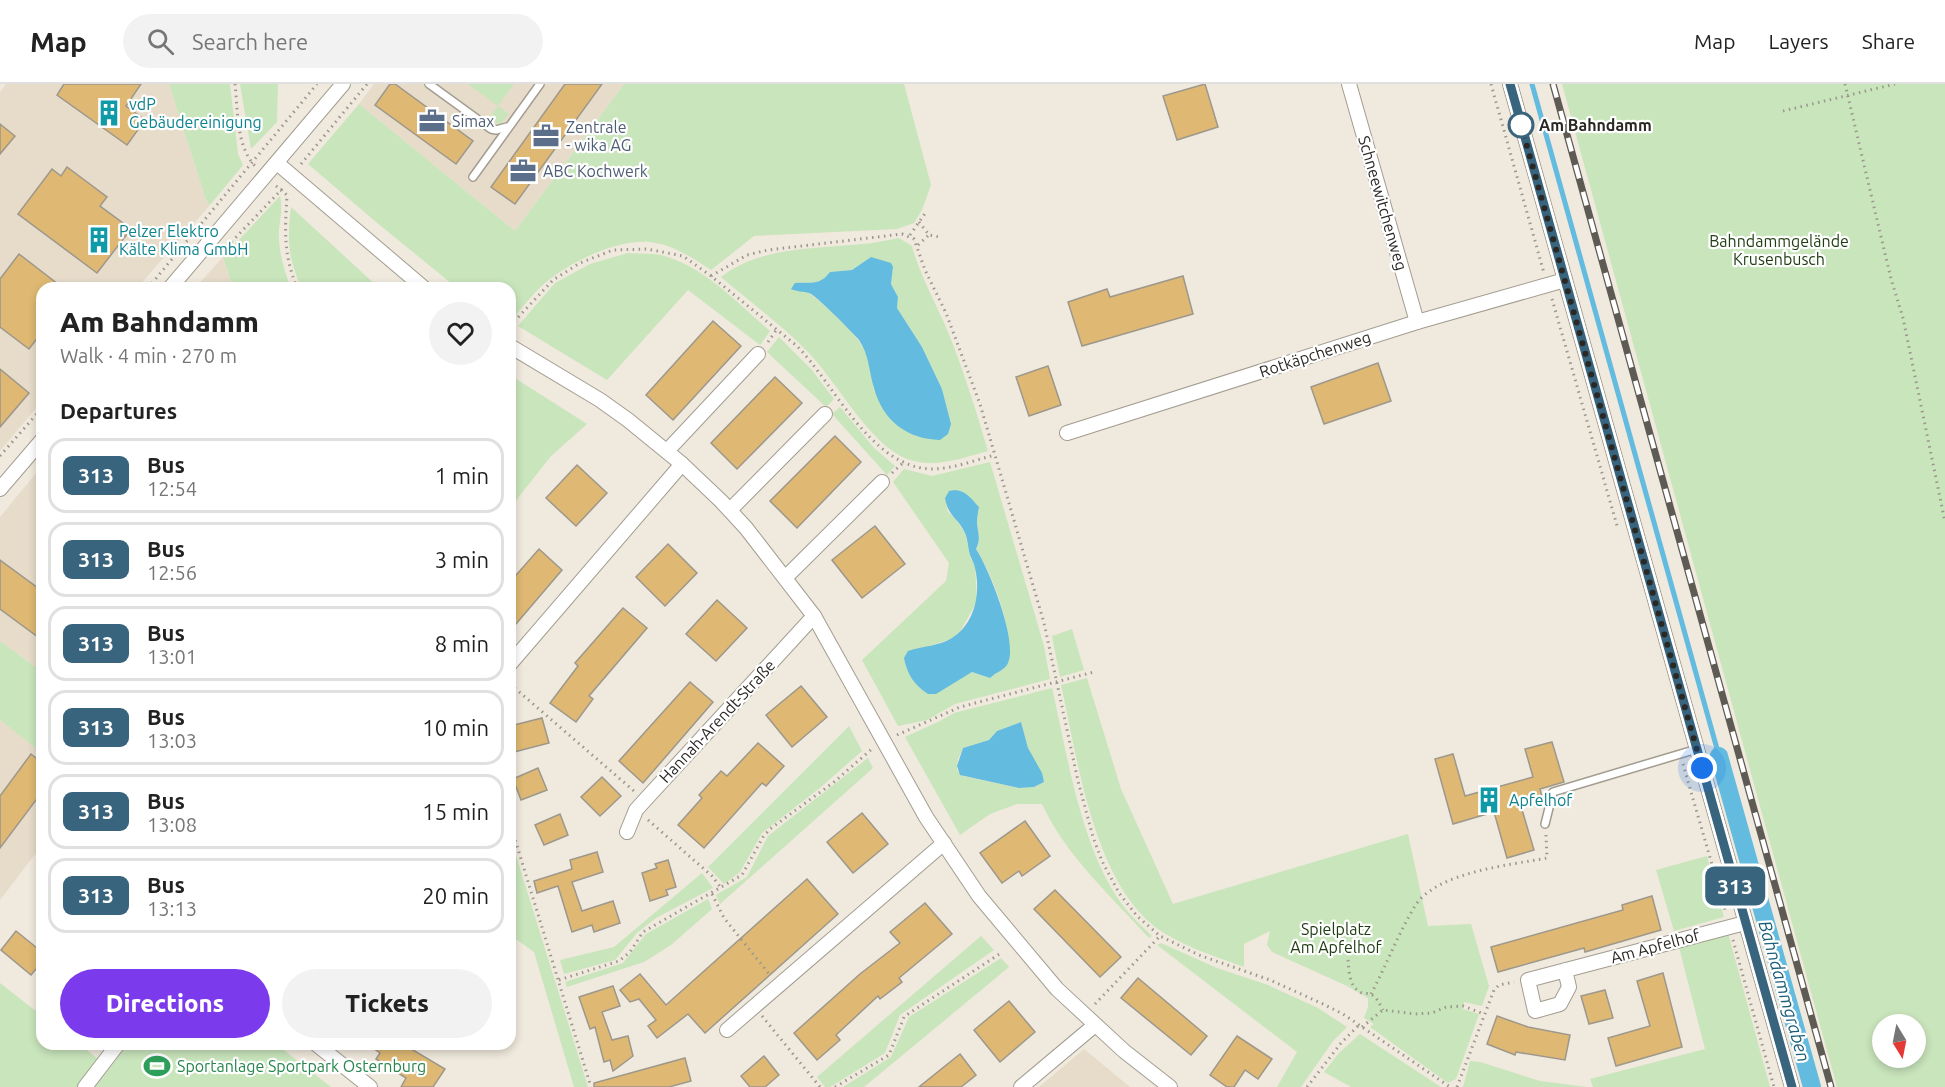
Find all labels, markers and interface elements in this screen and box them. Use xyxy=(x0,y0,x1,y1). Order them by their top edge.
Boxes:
search box xyxy=(123,14,543,68)
icon: search xyxy=(144,25,177,58)
text: Map xyxy=(30,26,87,57)
text: Search here xyxy=(192,29,308,54)
text: Map xyxy=(1694,29,1735,53)
text: Layers xyxy=(1768,29,1829,53)
text: Share xyxy=(1862,29,1915,53)
place label: vdP Gebäudereinigung xyxy=(129,95,262,131)
building icon: vdP Gebäudereinigung xyxy=(94,98,124,128)
office icon: Simax xyxy=(417,106,447,136)
place label: Simax xyxy=(452,112,494,130)
marker: Am Bahndamm xyxy=(1508,112,1534,138)
place label: Am Bahndamm xyxy=(1539,116,1652,134)
place label: Zentrale - wika AG xyxy=(566,118,631,154)
office icon: Zentrale - wika AG xyxy=(531,121,561,151)
street label: Schneewitchenweg xyxy=(1355,134,1411,272)
office icon: ABC Kochwerk xyxy=(508,156,538,186)
place label: ABC Kochwerk xyxy=(543,162,648,180)
place label: Pelzer Elektro Kälte Klima GmbH xyxy=(119,222,248,258)
building icon: Pelzer Elektro Kälte Klima GmbH xyxy=(84,225,114,255)
park label: Bahndammgelände Krusenbusch xyxy=(1709,232,1849,268)
button: heart xyxy=(429,302,492,365)
text: Am Bahndamm xyxy=(60,306,259,337)
street label: Rotkäpchenweg xyxy=(1257,327,1373,381)
text: Walk · 4 min · 270 m xyxy=(60,344,237,367)
text: Departures xyxy=(60,398,177,423)
text: Bus xyxy=(147,452,185,477)
text: 313 xyxy=(78,463,114,487)
text: 1 min xyxy=(435,463,489,488)
text: 12:54 xyxy=(147,477,197,500)
text: Bus xyxy=(147,536,185,561)
text: 313 xyxy=(78,547,114,571)
text: 3 min xyxy=(435,547,489,572)
text: 12:56 xyxy=(147,561,197,584)
text: Bus xyxy=(147,620,185,645)
text: 313 xyxy=(78,631,114,655)
text: 8 min xyxy=(435,631,489,656)
text: 13:01 xyxy=(147,645,197,668)
street label: Hannah-Arendt-Straße xyxy=(655,656,779,786)
text: Bus xyxy=(147,704,185,729)
text: 313 xyxy=(78,715,114,739)
text: 10 min xyxy=(422,715,489,740)
text: 13:03 xyxy=(147,729,197,752)
your location xyxy=(1687,753,1717,783)
building icon: Apfelhof xyxy=(1474,785,1504,815)
text: Bus xyxy=(147,788,185,813)
place label: Apfelhof xyxy=(1509,791,1573,809)
text: 313 xyxy=(78,799,114,823)
text: 15 min xyxy=(422,799,489,824)
text: 13:08 xyxy=(147,813,197,836)
line badge: 313 xyxy=(1700,866,1770,906)
text: Bus xyxy=(147,872,185,897)
text: 313 xyxy=(1717,874,1753,898)
text: 313 xyxy=(78,883,114,907)
text: 20 min xyxy=(422,883,489,908)
text: 13:13 xyxy=(147,897,197,920)
water label: Bahndammgraben xyxy=(1755,918,1815,1064)
park label: Spielplatz Am Apfelhof xyxy=(1290,920,1383,956)
street label: Am Apfelhof xyxy=(1609,925,1702,967)
button: Directions xyxy=(60,969,270,1038)
button: Tickets xyxy=(282,969,492,1038)
north arrow xyxy=(1872,1014,1926,1068)
map controls xyxy=(1872,1014,1926,1068)
sports icon: Sportanlage Sportpark Osternburg xyxy=(142,1051,172,1081)
place label: Sportanlage Sportpark Osternburg xyxy=(177,1057,426,1075)

